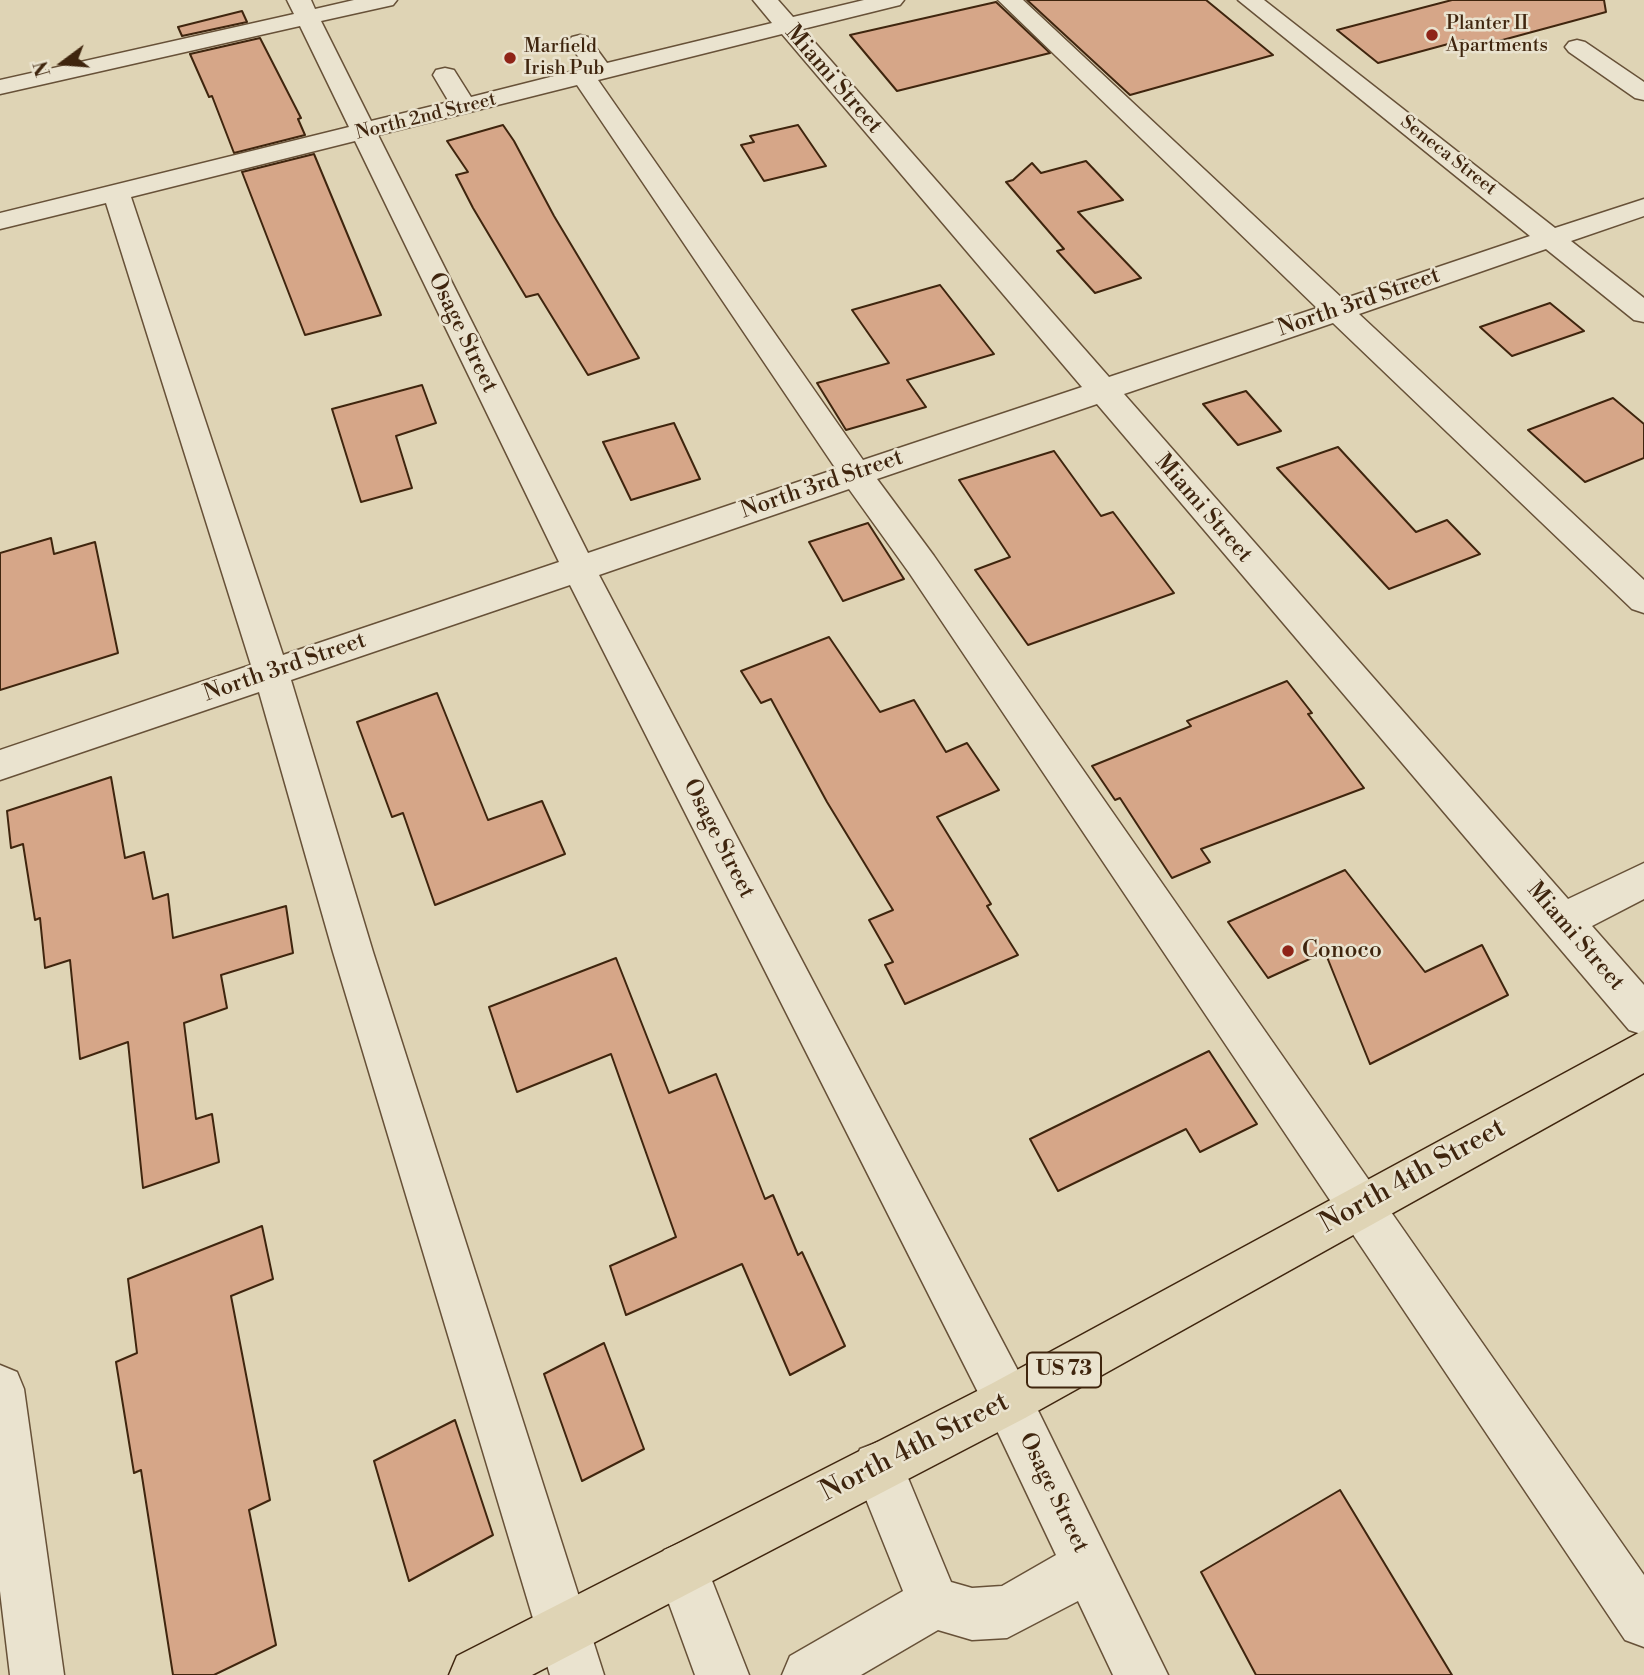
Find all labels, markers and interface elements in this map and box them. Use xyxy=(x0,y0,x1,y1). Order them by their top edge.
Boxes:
place label: Planter II Apartments xyxy=(1446,13,1548,57)
street label: Miami Street xyxy=(778,20,888,140)
marker: Planter II Apartments xyxy=(1424,27,1440,43)
north arrow xyxy=(28,28,98,98)
place label: Marfield Irish Pub xyxy=(524,36,604,80)
marker: Marfield Irish Pub xyxy=(502,50,518,66)
text: N xyxy=(29,58,56,79)
street label: North 2nd Street xyxy=(353,89,499,145)
street label: Seneca Street xyxy=(1395,111,1501,201)
street label: North 3rd Street xyxy=(1274,262,1444,344)
street label: Osage Street xyxy=(421,268,503,398)
street label: North 3rd Street xyxy=(737,444,907,526)
street label: Miami Street xyxy=(1148,449,1258,569)
street label: North 3rd Street xyxy=(200,627,370,709)
street label: Osage Street xyxy=(676,775,760,903)
street label: Miami Street xyxy=(1520,877,1630,997)
place label: Conoco xyxy=(1302,937,1382,965)
marker: Conoco xyxy=(1280,943,1296,959)
street label: North 4th Street xyxy=(1314,1112,1512,1242)
road number: US 73 xyxy=(1027,1352,1101,1388)
street label: North 4th Street xyxy=(815,1386,1015,1510)
street label: Osage Street xyxy=(1012,1428,1094,1558)

